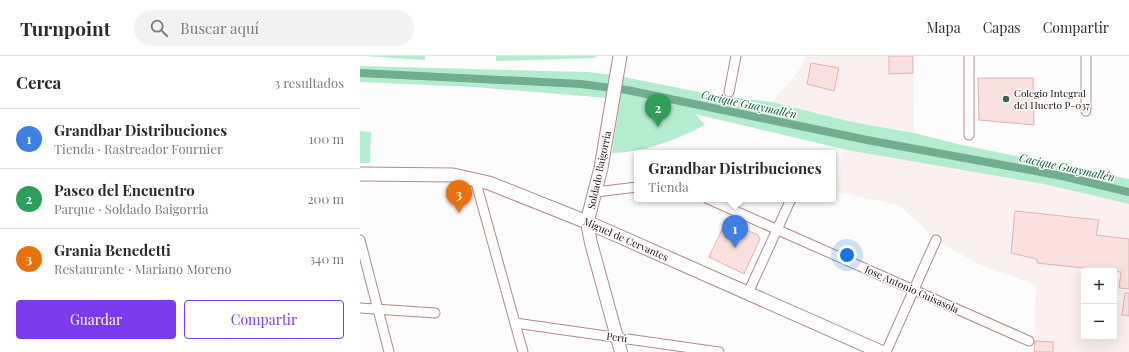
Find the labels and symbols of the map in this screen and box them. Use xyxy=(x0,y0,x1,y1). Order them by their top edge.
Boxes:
place label: Colegio Integral del Huerto P-037 xyxy=(1014,86,1090,112)
water label: Cacique Guaymallén xyxy=(700,87,798,121)
pin: 2 xyxy=(645,94,671,127)
marker: Colegio Integral del Huerto P-037 xyxy=(1001,94,1011,104)
street label: Soldado Baigorria xyxy=(584,130,614,210)
water label: Cacique Guaymallén xyxy=(1018,150,1116,184)
pin: 3 xyxy=(446,180,472,213)
street label: Miguel de Cervantes xyxy=(581,214,671,264)
pin: 1 xyxy=(722,215,748,248)
your location xyxy=(837,245,857,265)
street label: Jose Antonio Guisasola xyxy=(862,262,961,316)
street label: Perú xyxy=(606,329,629,345)

